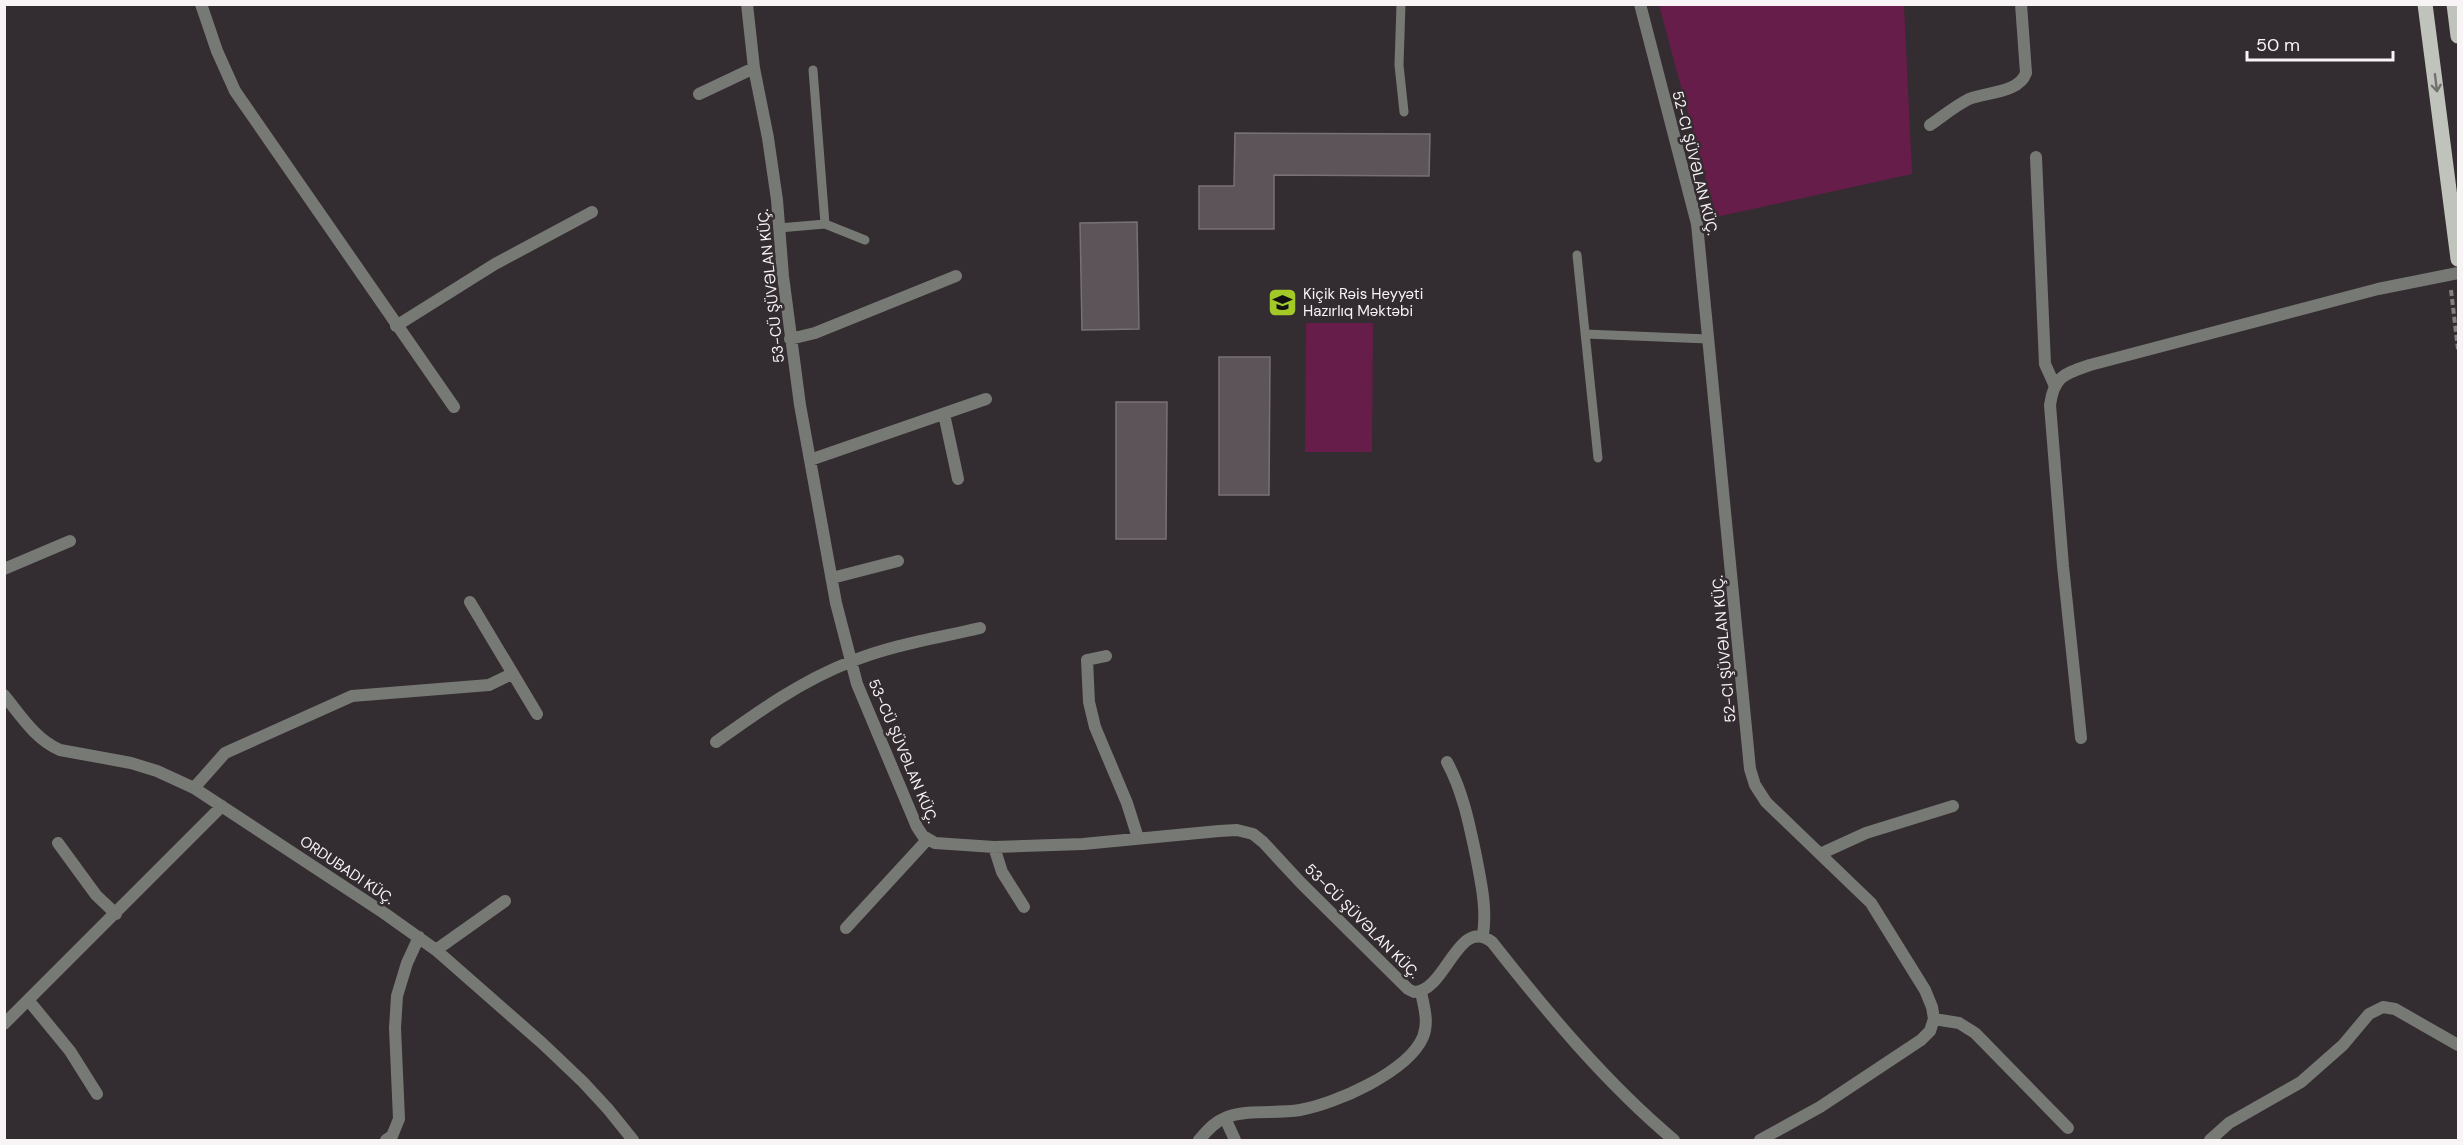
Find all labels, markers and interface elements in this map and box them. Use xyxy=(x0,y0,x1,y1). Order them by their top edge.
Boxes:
scale bar xyxy=(2247,24,2392,62)
text: 50 m xyxy=(2256,33,2300,57)
one-way arrow xyxy=(2430,73,2441,93)
street label: 52-CI ŞÜVƏLAN KÜÇ. xyxy=(1667,89,1723,237)
street label: 53-CÜ ŞÜVƏLAN KÜÇ. xyxy=(753,208,789,364)
place label: Kiçik Rəis Heyyəti Hazırlıq Məktəbi xyxy=(1303,284,1423,321)
school or university icon: Kiçik Rəis Heyyəti Hazırlıq Məktəbi xyxy=(1266,287,1298,319)
street label: 52-CI ŞÜVƏLAN KÜÇ. xyxy=(1708,574,1740,724)
street label: 53-CÜ ŞÜVƏLAN KÜÇ. xyxy=(864,676,942,826)
street label: ORDUBADI KÜÇ. xyxy=(296,831,398,909)
street label: 53-CÜ ŞÜVƏLAN KÜÇ. xyxy=(1300,859,1424,983)

